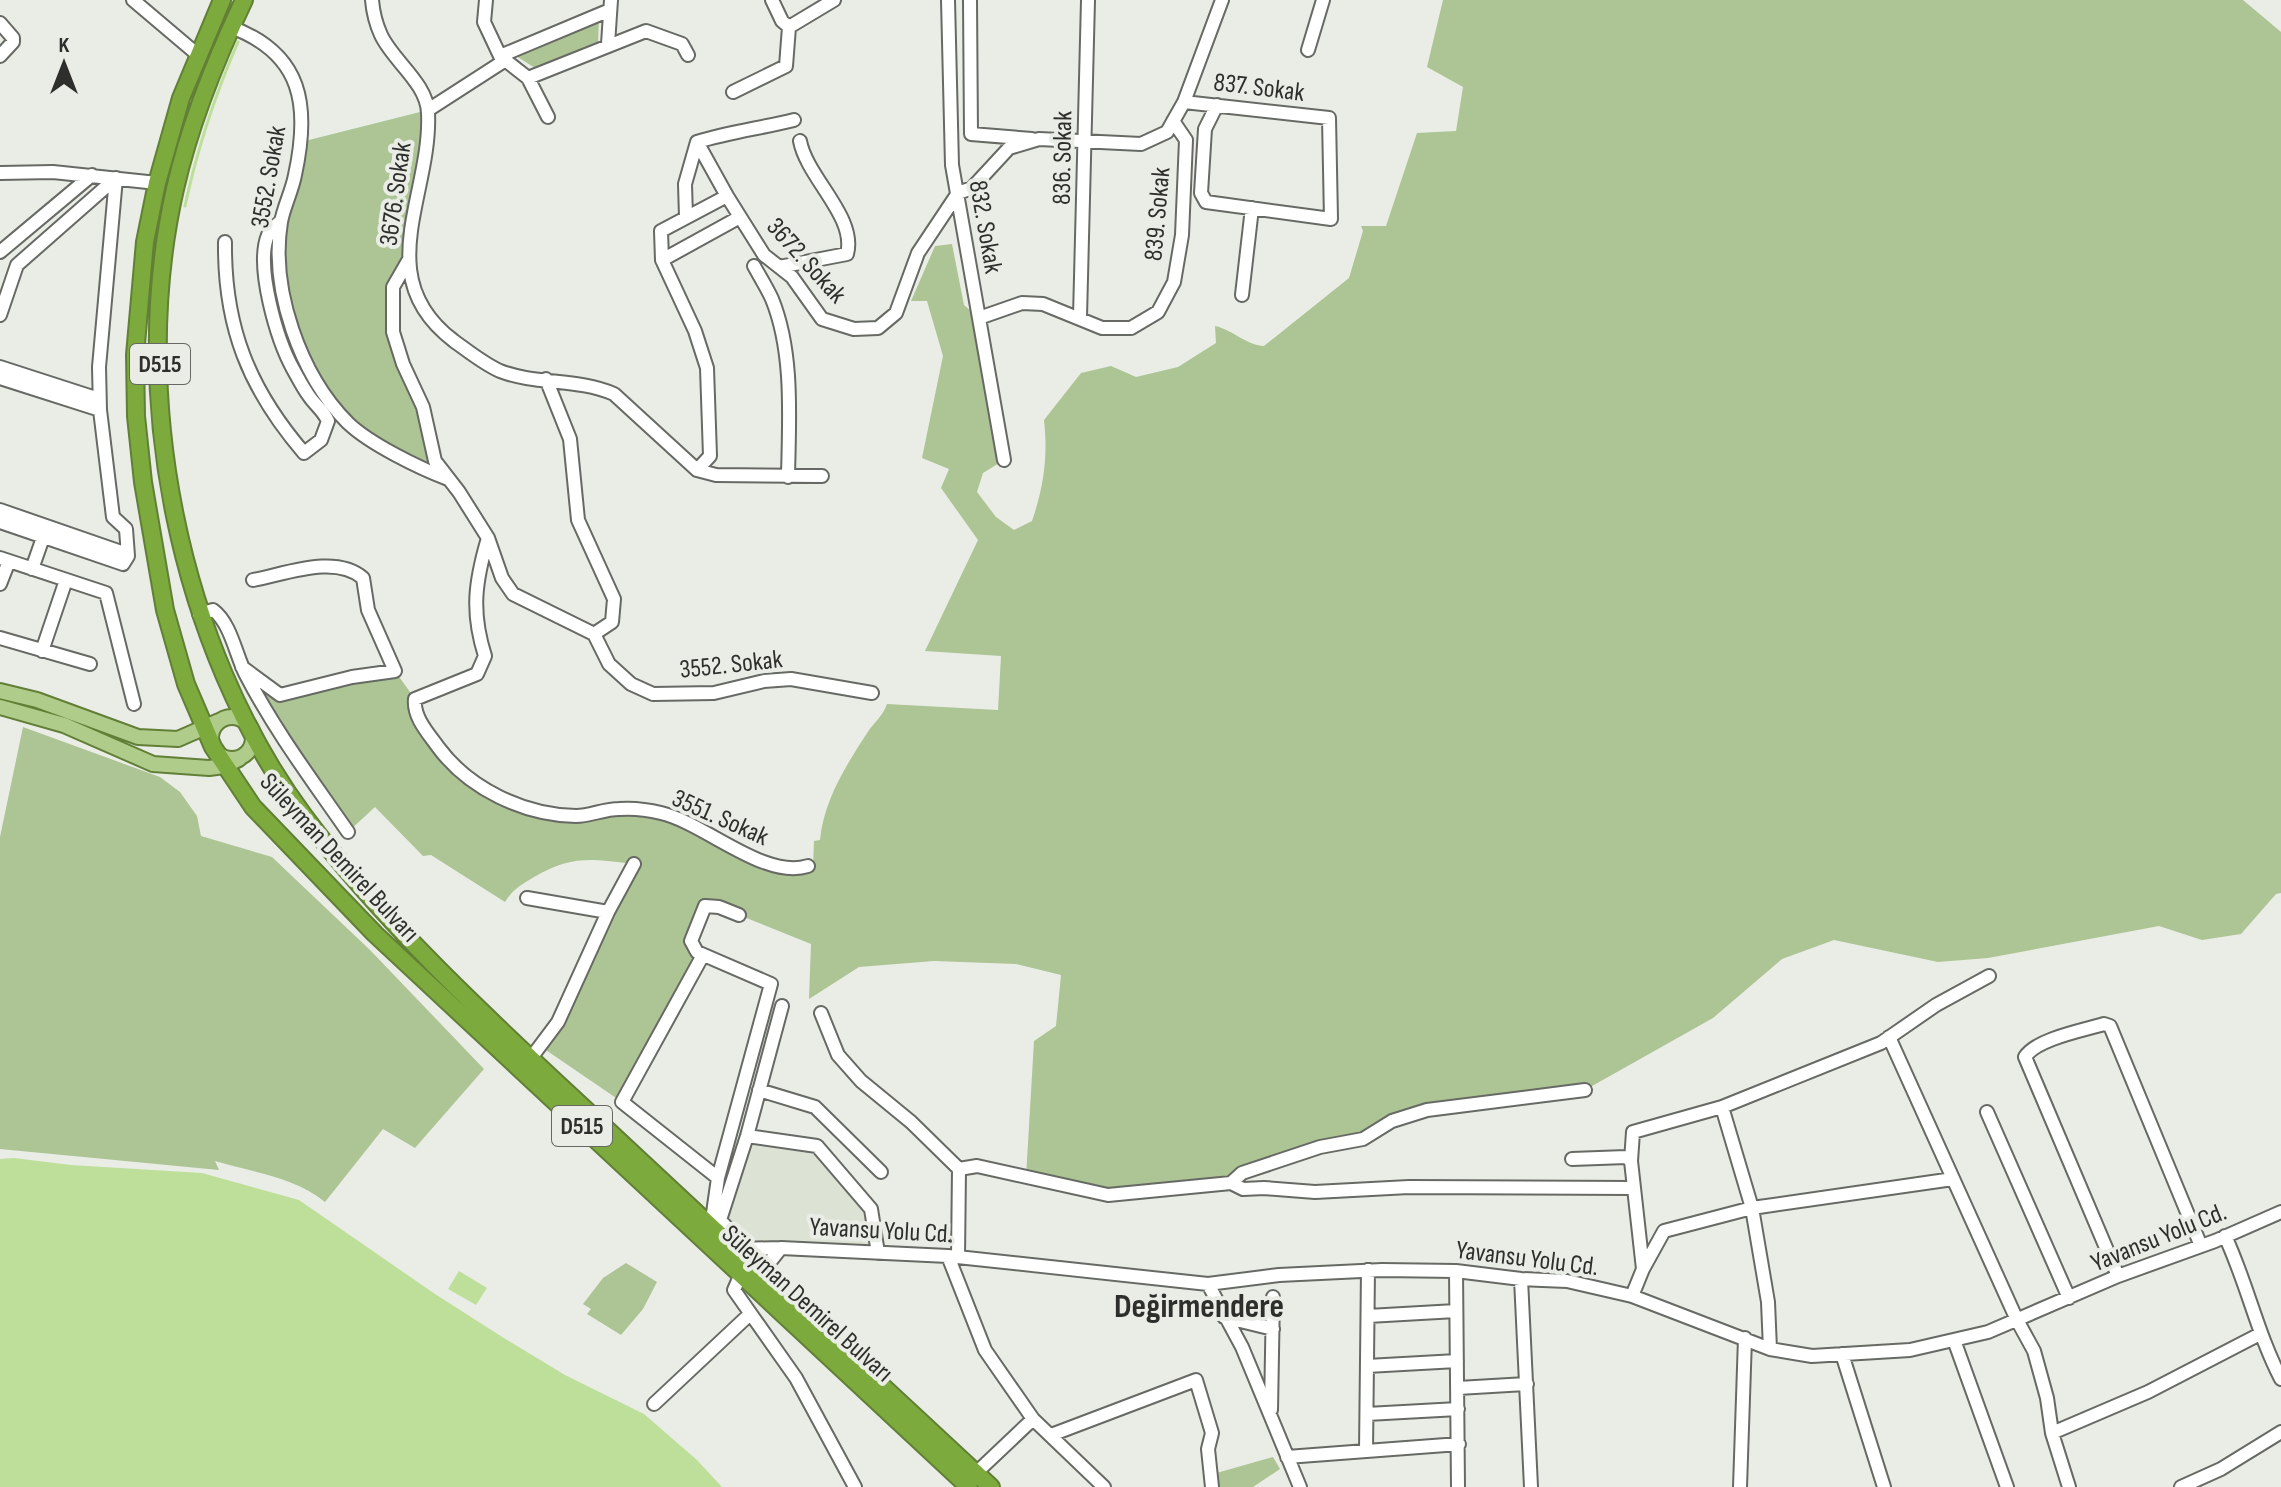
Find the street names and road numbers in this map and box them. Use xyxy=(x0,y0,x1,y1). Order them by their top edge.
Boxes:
street label: 837. Sokak xyxy=(1212,67,1306,109)
street label: 836. Sokak xyxy=(1047,111,1079,205)
street label: 3552. Sokak xyxy=(245,123,293,231)
street label: 3676. Sokak xyxy=(373,140,419,248)
street label: 839. Sokak xyxy=(1138,166,1178,262)
street label: 832. Sokak xyxy=(962,178,1008,276)
street label: 3672. Sokak xyxy=(760,212,852,310)
road number: D515 xyxy=(130,344,190,384)
street label: 3552. Sokak xyxy=(678,644,784,686)
street label: Süleyman Demirel Bulvarı xyxy=(253,767,425,949)
street label: 3551. Sokak xyxy=(667,783,773,853)
road number: D515 xyxy=(552,1106,612,1146)
street label: Yavansu Yolu Cd. xyxy=(2087,1197,2231,1279)
street label: Yavansu Yolu Cd. xyxy=(809,1212,953,1250)
street label: Süleyman Demirel Bulvarı xyxy=(715,1219,899,1389)
street label: Yavansu Yolu Cd. xyxy=(1454,1235,1600,1283)

